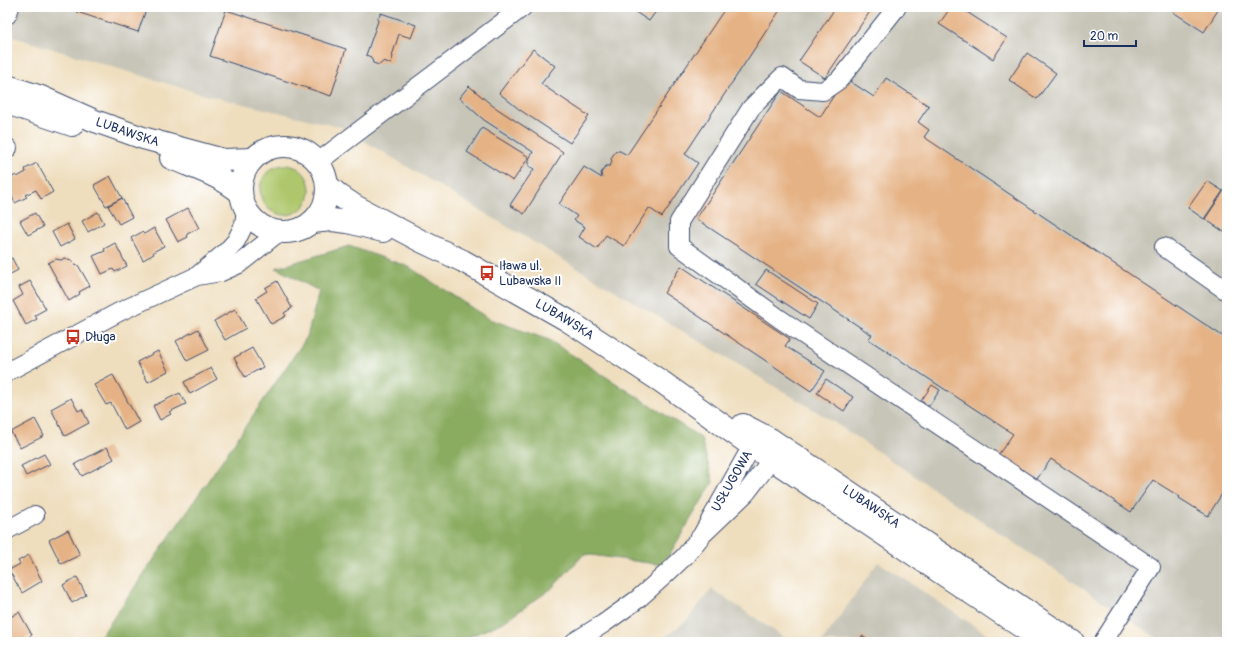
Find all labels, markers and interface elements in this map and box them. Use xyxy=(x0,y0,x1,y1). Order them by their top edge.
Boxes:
scale bar xyxy=(1084,22,1136,48)
text: 20 m xyxy=(1090,29,1119,44)
street label: LUBAWSKA xyxy=(93,114,161,150)
place label: Iława ul. Lubawska II xyxy=(499,258,562,289)
bus stop icon: Iława ul. Lubawska II xyxy=(478,264,496,282)
street label: LUBAWSKA xyxy=(532,296,597,344)
bus stop icon: Długa xyxy=(64,328,82,346)
place label: Długa xyxy=(85,329,116,345)
street label: USŁUGOWA xyxy=(708,447,756,514)
street label: LUBAWSKA xyxy=(839,482,903,532)

